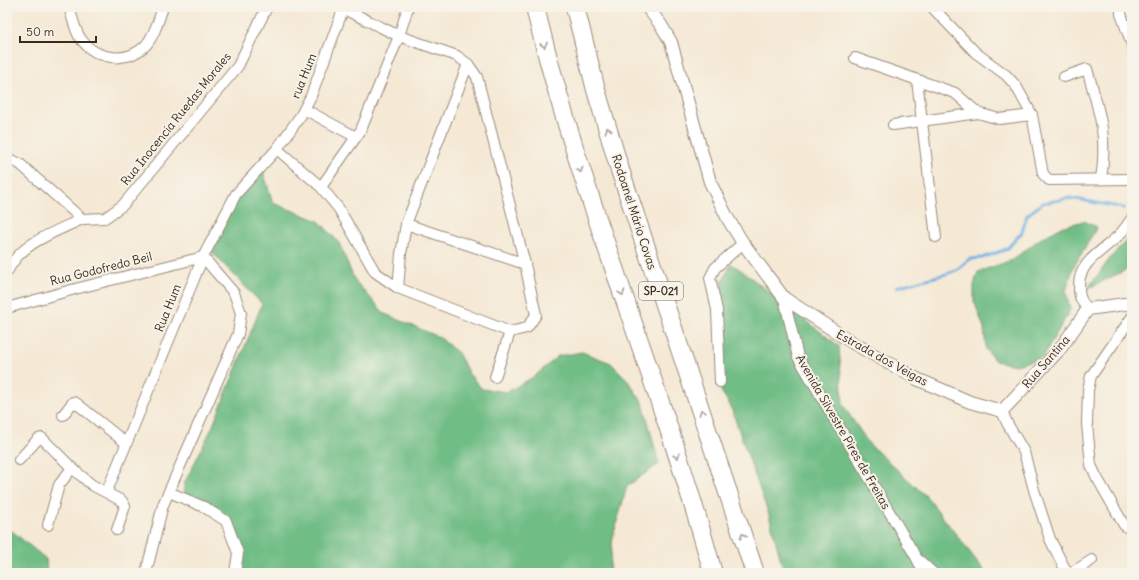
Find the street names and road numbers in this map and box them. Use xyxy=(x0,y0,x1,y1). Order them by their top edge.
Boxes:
street label: Rua Inocencia Ruedas Morales xyxy=(117,49,234,188)
street label: rua Hum xyxy=(288,50,320,101)
street label: Rodoanel Mário Covas xyxy=(609,152,660,271)
street label: Rua Godofredo Beil xyxy=(48,249,153,288)
street label: Rua Hum xyxy=(151,281,184,334)
road number: SP-021 xyxy=(639,282,683,300)
street label: Estrada dos Veigas xyxy=(834,326,931,389)
street label: Rua Santina xyxy=(1019,332,1073,391)
street label: Avenida Silvestre Pires de Freitas xyxy=(793,352,894,512)

